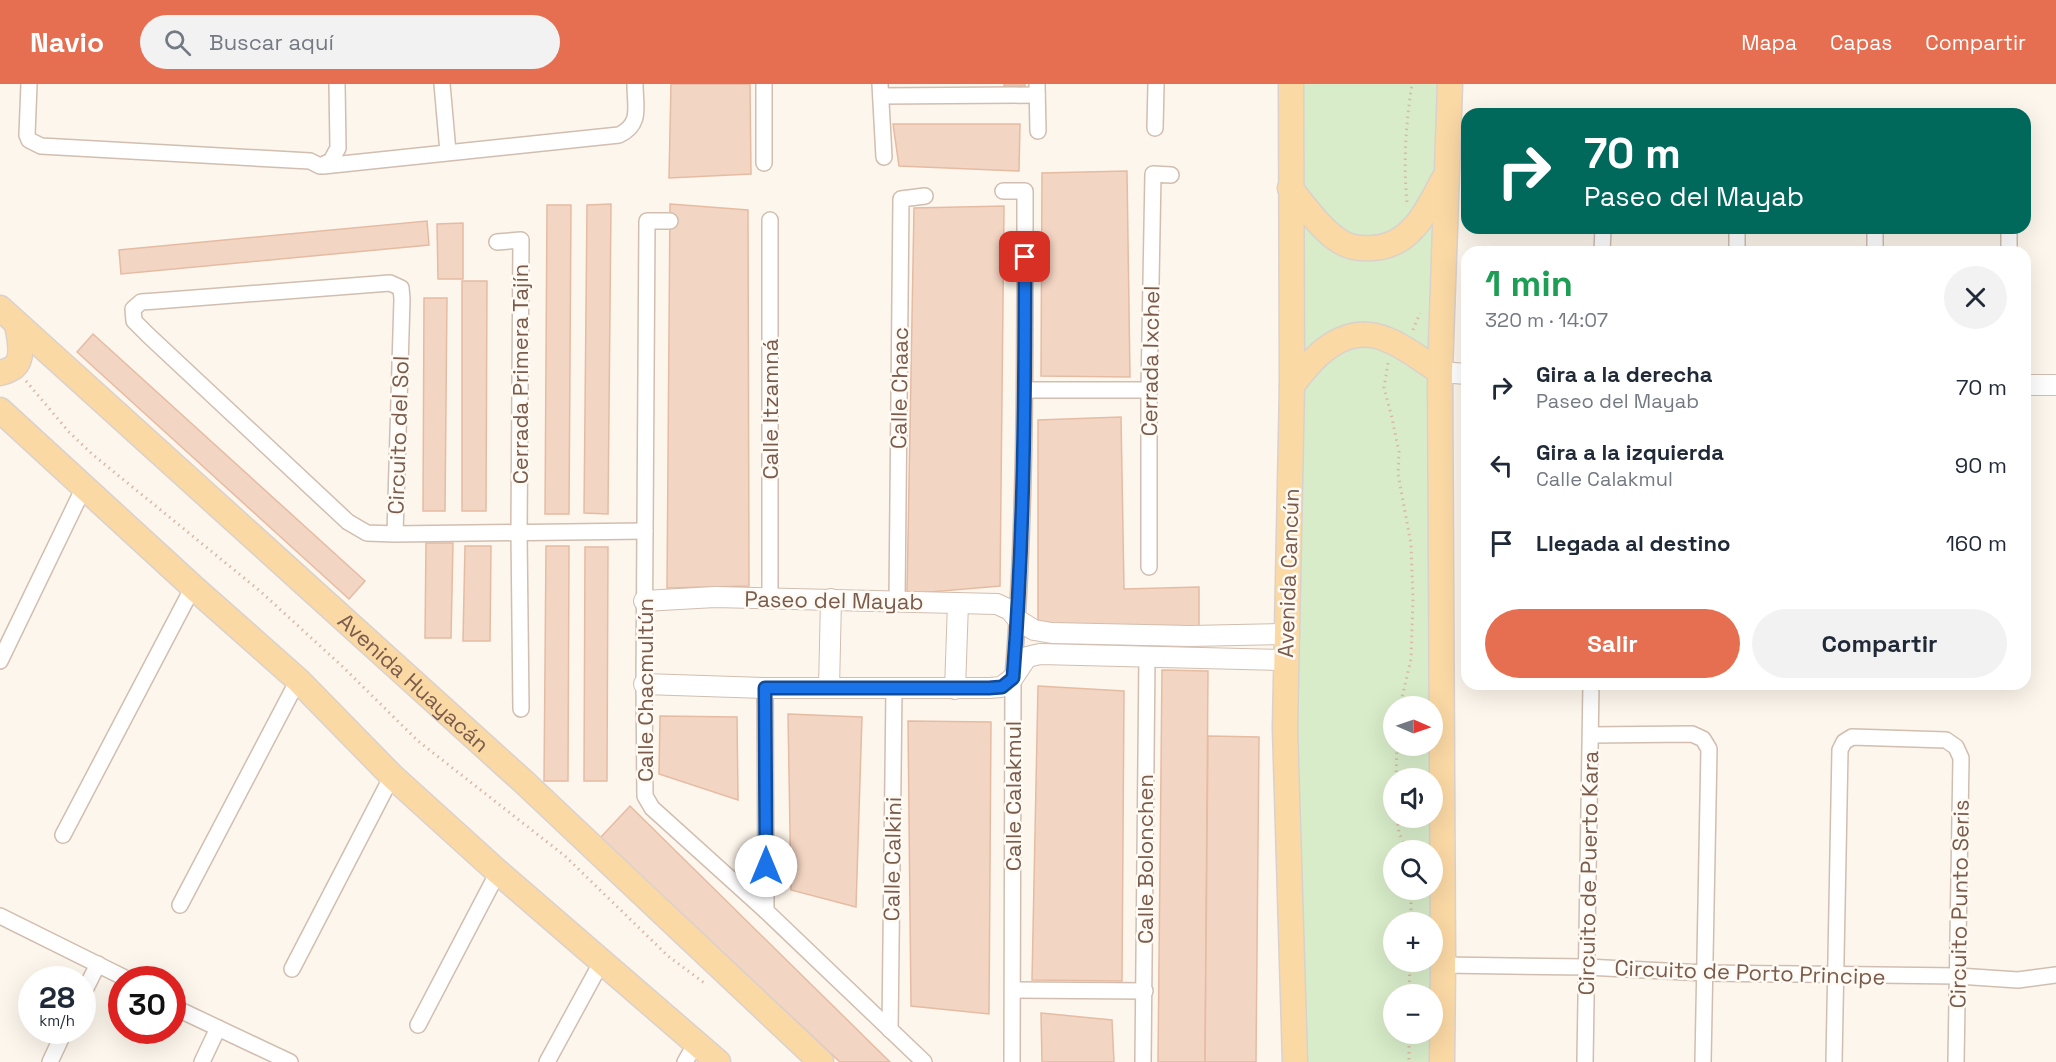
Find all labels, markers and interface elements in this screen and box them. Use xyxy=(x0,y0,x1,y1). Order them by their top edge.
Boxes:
search box xyxy=(140,15,560,69)
text: Navio xyxy=(30,24,104,60)
icon: search xyxy=(161,26,194,59)
text: Buscar aquí xyxy=(209,28,334,56)
text: Mapa xyxy=(1741,29,1797,56)
text: Capas xyxy=(1830,29,1892,56)
text: Compartir xyxy=(1925,29,2026,56)
text: 70 m xyxy=(1584,127,1681,180)
icon: right xyxy=(1485,132,1563,210)
text: Paseo del Mayab xyxy=(1584,179,1804,214)
pin xyxy=(999,231,1050,282)
icon: arrive xyxy=(1008,240,1041,273)
text: 1 min xyxy=(1485,261,1573,307)
street label: Cerrada Primera Tajín xyxy=(506,264,534,484)
button: close xyxy=(1944,266,2007,329)
street label: Cerrada Ixchel xyxy=(1135,285,1165,437)
text: 320 m · 14:07 xyxy=(1485,307,1608,333)
street label: Calle Chaac xyxy=(884,327,914,449)
street label: Calle Itzamná xyxy=(756,338,784,479)
street label: Circuito del Sol xyxy=(381,355,415,515)
text: Gira a la derecha xyxy=(1536,360,1713,388)
icon: right xyxy=(1485,371,1518,404)
text: 70 m xyxy=(1956,373,2007,401)
text: Paseo del Mayab xyxy=(1536,388,1699,414)
text: Gira a la izquierda xyxy=(1536,438,1724,466)
icon: left xyxy=(1485,449,1518,482)
text: 90 m xyxy=(1955,451,2007,479)
text: Calle Calakmul xyxy=(1536,466,1673,492)
street label: Avenida Cancún xyxy=(1271,488,1305,658)
icon: arrive xyxy=(1485,527,1518,560)
text: Llegada al destino xyxy=(1536,529,1730,557)
text: 160 m xyxy=(1946,529,2007,557)
street label: Paseo del Mayab xyxy=(744,584,924,616)
street label: Calle Chacmultún xyxy=(631,598,659,782)
street label: Avenida Huayacán xyxy=(332,607,495,758)
button: Salir xyxy=(1485,609,1740,678)
button: Compartir xyxy=(1752,609,2007,678)
north arrow xyxy=(1383,696,1443,756)
map controls xyxy=(1383,696,1443,1044)
street label: Calle Calakmul xyxy=(999,721,1027,871)
street label: Circuito de Puerto Kara xyxy=(1572,750,1604,996)
button: sound xyxy=(1383,768,1443,828)
street label: Calle Bolonchen xyxy=(1131,774,1159,944)
street label: Calle Calkini xyxy=(877,797,907,921)
street label: Circuito Punto Seris xyxy=(1943,799,1975,1009)
position arrow xyxy=(734,834,798,898)
button: search xyxy=(1383,840,1443,900)
button: + xyxy=(1383,912,1443,972)
street label: Circuito de Porto Principe xyxy=(1614,953,1886,991)
speed limit sign: 30 xyxy=(108,966,186,1044)
text: 28 xyxy=(39,978,75,1017)
button: − xyxy=(1383,984,1443,1044)
text: km/h xyxy=(39,1011,75,1030)

